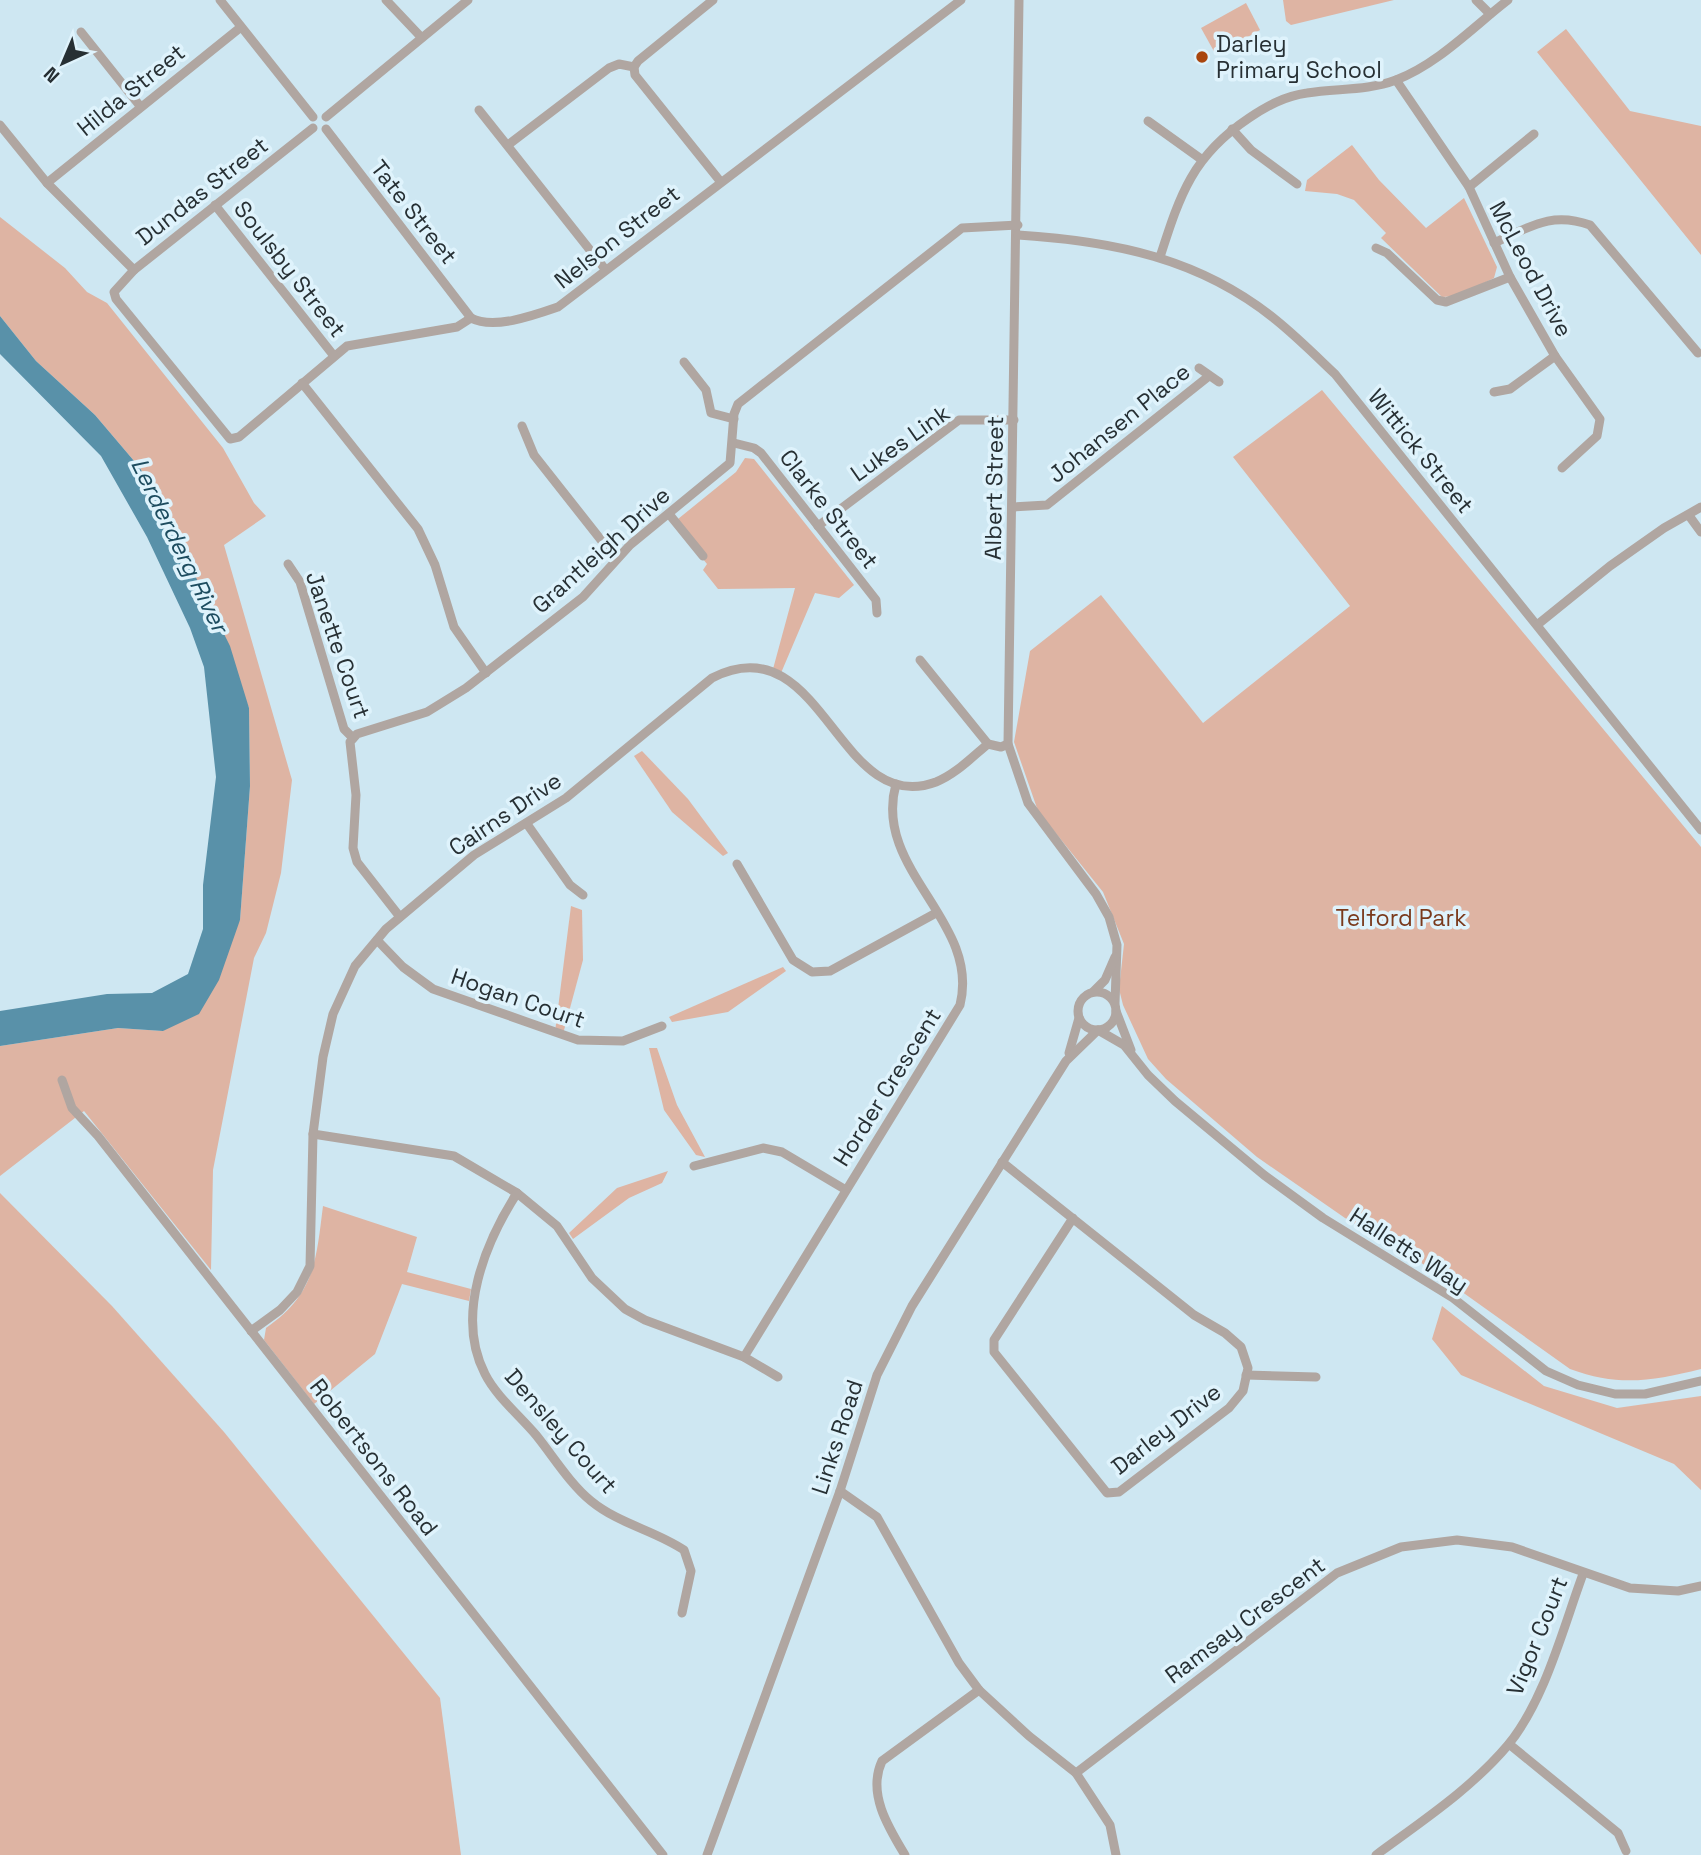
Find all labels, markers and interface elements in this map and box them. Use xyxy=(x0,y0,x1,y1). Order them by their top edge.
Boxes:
north arrow xyxy=(28,28,98,98)
place label: Darley Primary School xyxy=(1216,29,1382,85)
street label: Hilda Street xyxy=(71,37,191,143)
marker: Darley Primary School xyxy=(1194,49,1210,65)
text: N xyxy=(38,61,65,88)
street label: Dundas Street xyxy=(130,130,274,252)
street label: Tate Street xyxy=(364,154,464,270)
street label: Nelson Street xyxy=(548,179,686,295)
street label: Soulsby Street xyxy=(227,195,353,343)
street label: McLeod Drive xyxy=(1483,196,1579,342)
street label: Johansen Place xyxy=(1042,357,1196,489)
street label: Wittick Street xyxy=(1362,383,1480,519)
street label: Lukes Link xyxy=(844,398,956,488)
street label: Albert Street xyxy=(978,416,1010,560)
street label: Clarke Street xyxy=(773,443,885,575)
water label: Lerderderg River xyxy=(124,452,237,640)
street label: Grantleigh Drive xyxy=(526,480,676,620)
street label: Janette Court xyxy=(299,567,377,723)
street label: Cairns Drive xyxy=(443,765,567,863)
park label: Telford Park xyxy=(1335,903,1467,933)
street label: Hogan Court xyxy=(447,961,589,1035)
street label: Horder Crescent xyxy=(826,1002,948,1172)
street label: Halletts Way xyxy=(1344,1200,1474,1300)
street label: Densley Court xyxy=(498,1362,624,1500)
street label: Robertsons Road xyxy=(303,1372,445,1542)
street label: Links Road xyxy=(804,1376,870,1498)
street label: Darley Drive xyxy=(1105,1377,1227,1481)
street label: Ramsay Crescent xyxy=(1159,1550,1331,1690)
street label: Vigor Court xyxy=(1500,1572,1574,1700)

